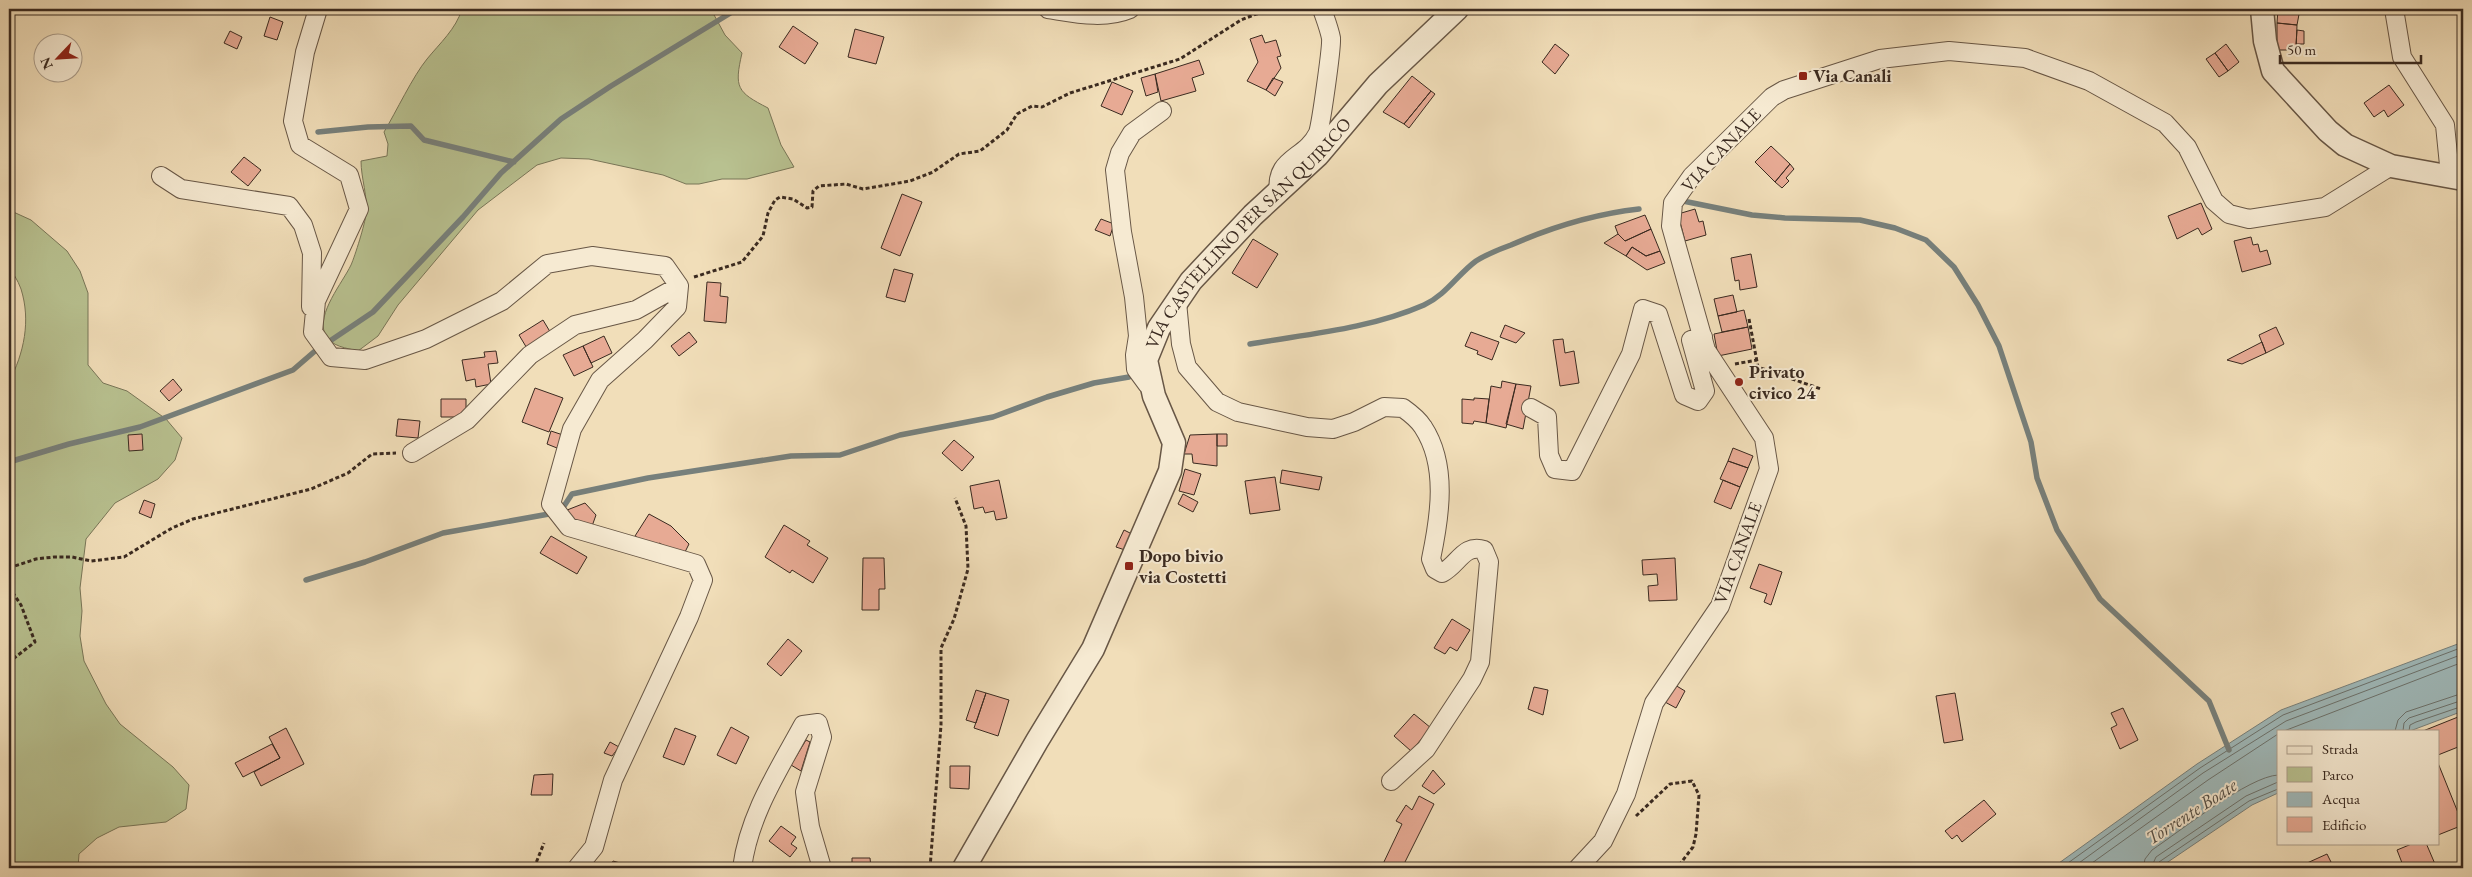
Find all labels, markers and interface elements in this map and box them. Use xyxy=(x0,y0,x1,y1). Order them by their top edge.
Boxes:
north arrow xyxy=(32,32,82,82)
scale bar xyxy=(2280,32,2421,64)
text: 50 m xyxy=(2287,40,2316,59)
text: N xyxy=(35,54,57,72)
place label: Via Canali xyxy=(1813,64,1892,87)
marker: Via Canali xyxy=(1797,70,1809,82)
street label: VIA CANALE xyxy=(1676,103,1765,197)
street label: VIA CASTELLINO PER SAN QUIRICO xyxy=(1140,112,1356,352)
place label: Privato civico 24 xyxy=(1749,360,1816,404)
marker: Privato civico 24 xyxy=(1733,376,1745,388)
street label: VIA CANALE xyxy=(1708,499,1767,607)
place label: Dopo bivio via Costetti xyxy=(1139,544,1227,588)
marker: Dopo bivio via Costetti xyxy=(1123,560,1135,572)
legend xyxy=(2277,730,2440,844)
text: Strada xyxy=(2322,739,2358,758)
text: Parco xyxy=(2322,765,2354,784)
water label: Torrente Boate xyxy=(2141,772,2242,850)
text: Acqua xyxy=(2321,789,2360,808)
text: Edificio xyxy=(2322,815,2366,834)

